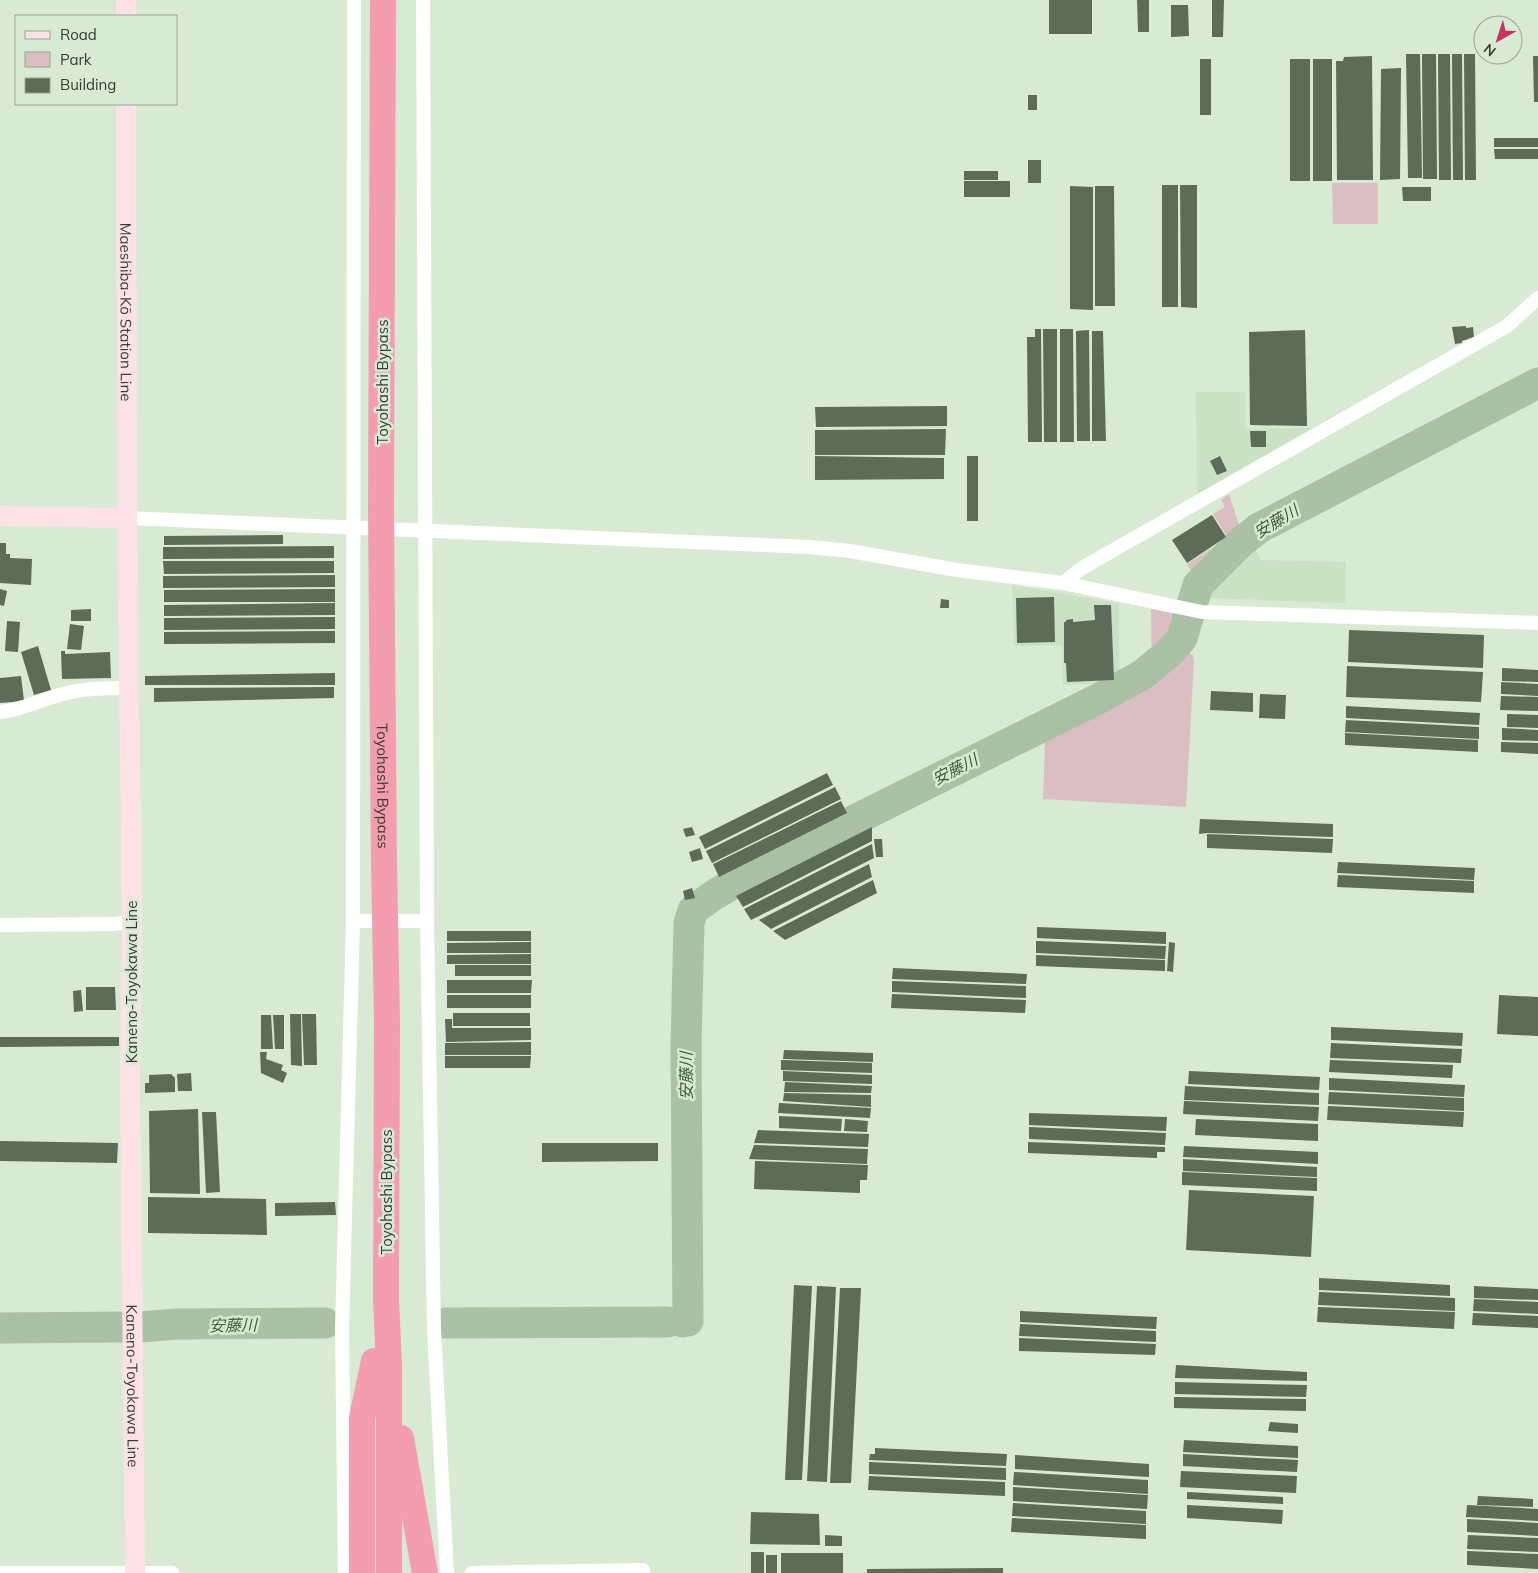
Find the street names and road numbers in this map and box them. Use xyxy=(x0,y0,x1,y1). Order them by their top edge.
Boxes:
street label: Maeshiba-Kō Station Line xyxy=(117,223,136,401)
street label: Toyohashi Bypass xyxy=(373,319,392,445)
street label: Toyohashi Bypass xyxy=(373,723,393,849)
street label: Kaneno-Toyokawa Line xyxy=(122,901,141,1063)
street label: Toyohashi Bypass xyxy=(377,1129,396,1255)
street label: Kaneno-Toyokawa Line xyxy=(123,1304,143,1467)

